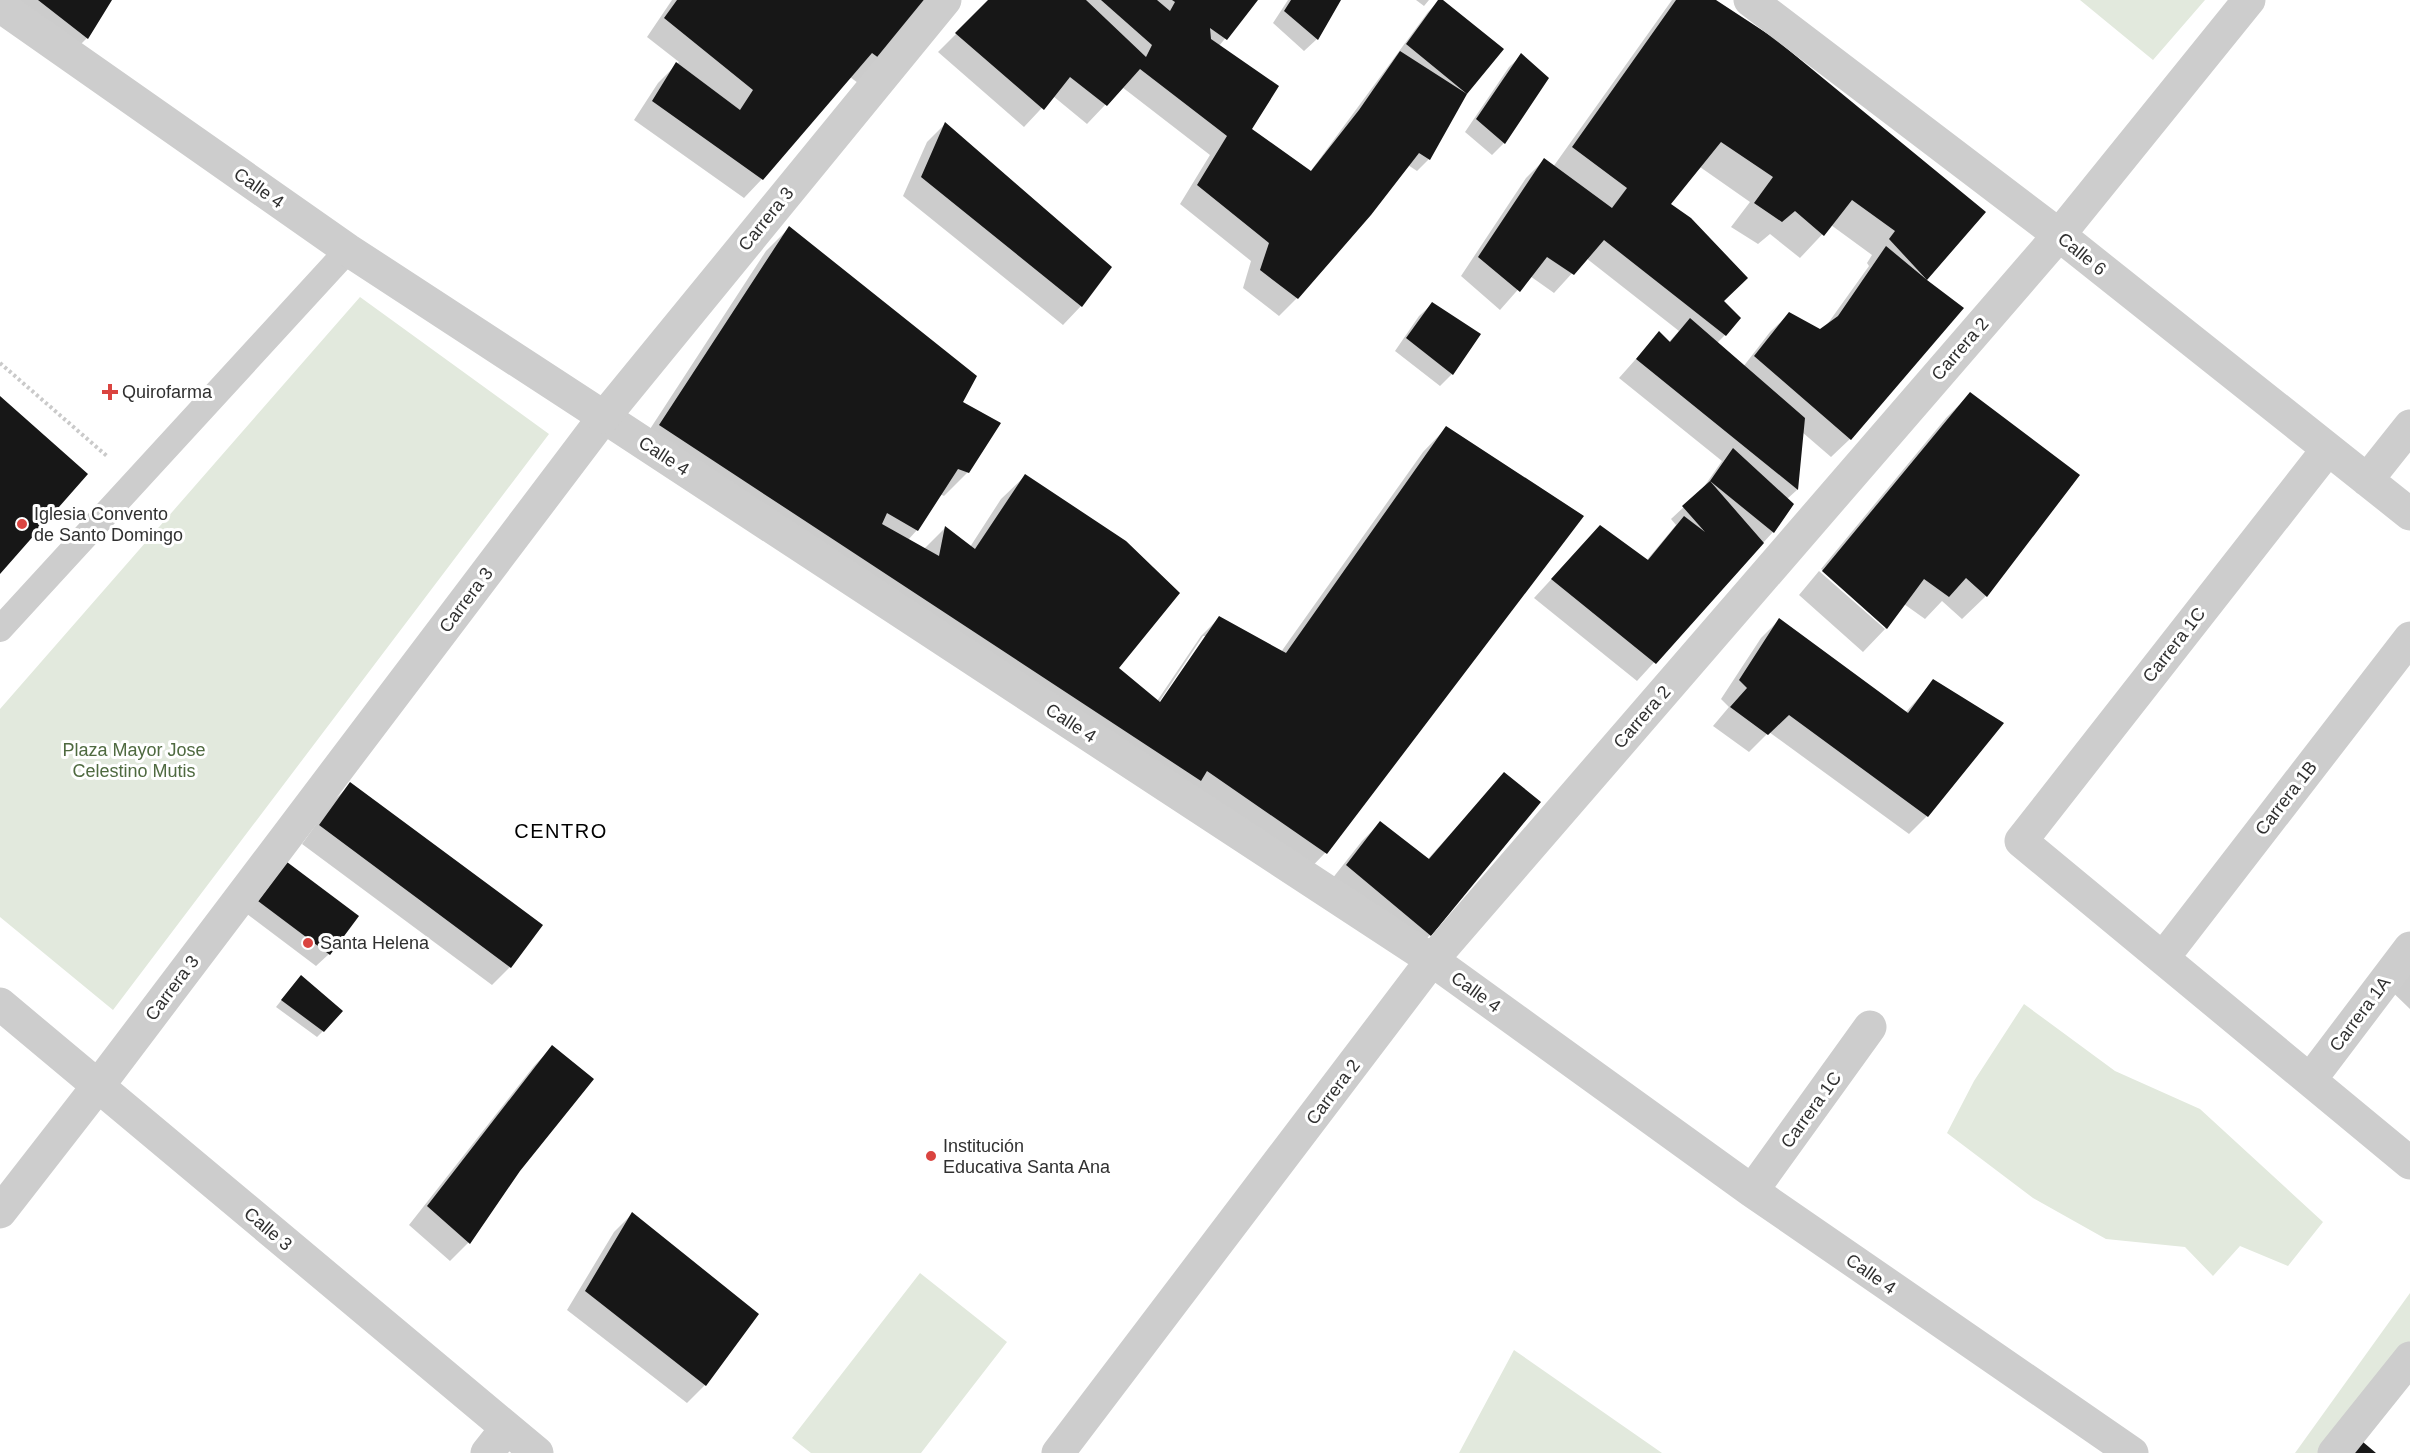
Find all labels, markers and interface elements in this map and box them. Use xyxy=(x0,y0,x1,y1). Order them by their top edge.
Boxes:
street label: Calle 4 xyxy=(230,164,288,212)
street label: Carrera 3 xyxy=(734,183,798,255)
street label: Calle 6 xyxy=(2054,229,2110,279)
street label: Carrera 2 xyxy=(1928,314,1992,384)
place label: Quirofarma xyxy=(122,382,213,402)
marker: Quirofarma xyxy=(103,385,117,399)
street label: Calle 4 xyxy=(635,432,693,480)
place label: Iglesia Convento de Santo Domingo xyxy=(34,504,183,545)
marker: Iglesia Convento de Santo Domingo xyxy=(15,517,29,531)
street label: Carrera 3 xyxy=(435,564,497,636)
street label: Carrera 1C xyxy=(2139,604,2209,686)
street label: Carrera 2 xyxy=(1610,682,1674,752)
street label: Calle 4 xyxy=(1042,699,1100,747)
park label: Plaza Mayor Jose Celestino Mutis xyxy=(62,740,206,781)
street label: Carrera 1B xyxy=(2251,757,2321,839)
district label: CENTRO xyxy=(514,820,608,842)
place label: Santa Helena xyxy=(320,933,430,953)
marker: Santa Helena xyxy=(301,936,315,950)
street label: Carrera 3 xyxy=(141,952,203,1024)
street label: Calle 4 xyxy=(1447,967,1505,1017)
street label: Carrera 1A xyxy=(2326,973,2394,1055)
street label: Carrera 2 xyxy=(1302,1056,1364,1128)
street label: Carrera 1C xyxy=(1777,1068,1845,1152)
place label: Institución Educativa Santa Ana xyxy=(943,1136,1111,1177)
marker: Institución Educativa Santa Ana xyxy=(924,1149,938,1163)
street label: Calle 3 xyxy=(240,1203,296,1255)
street label: Calle 4 xyxy=(1842,1250,1900,1298)

